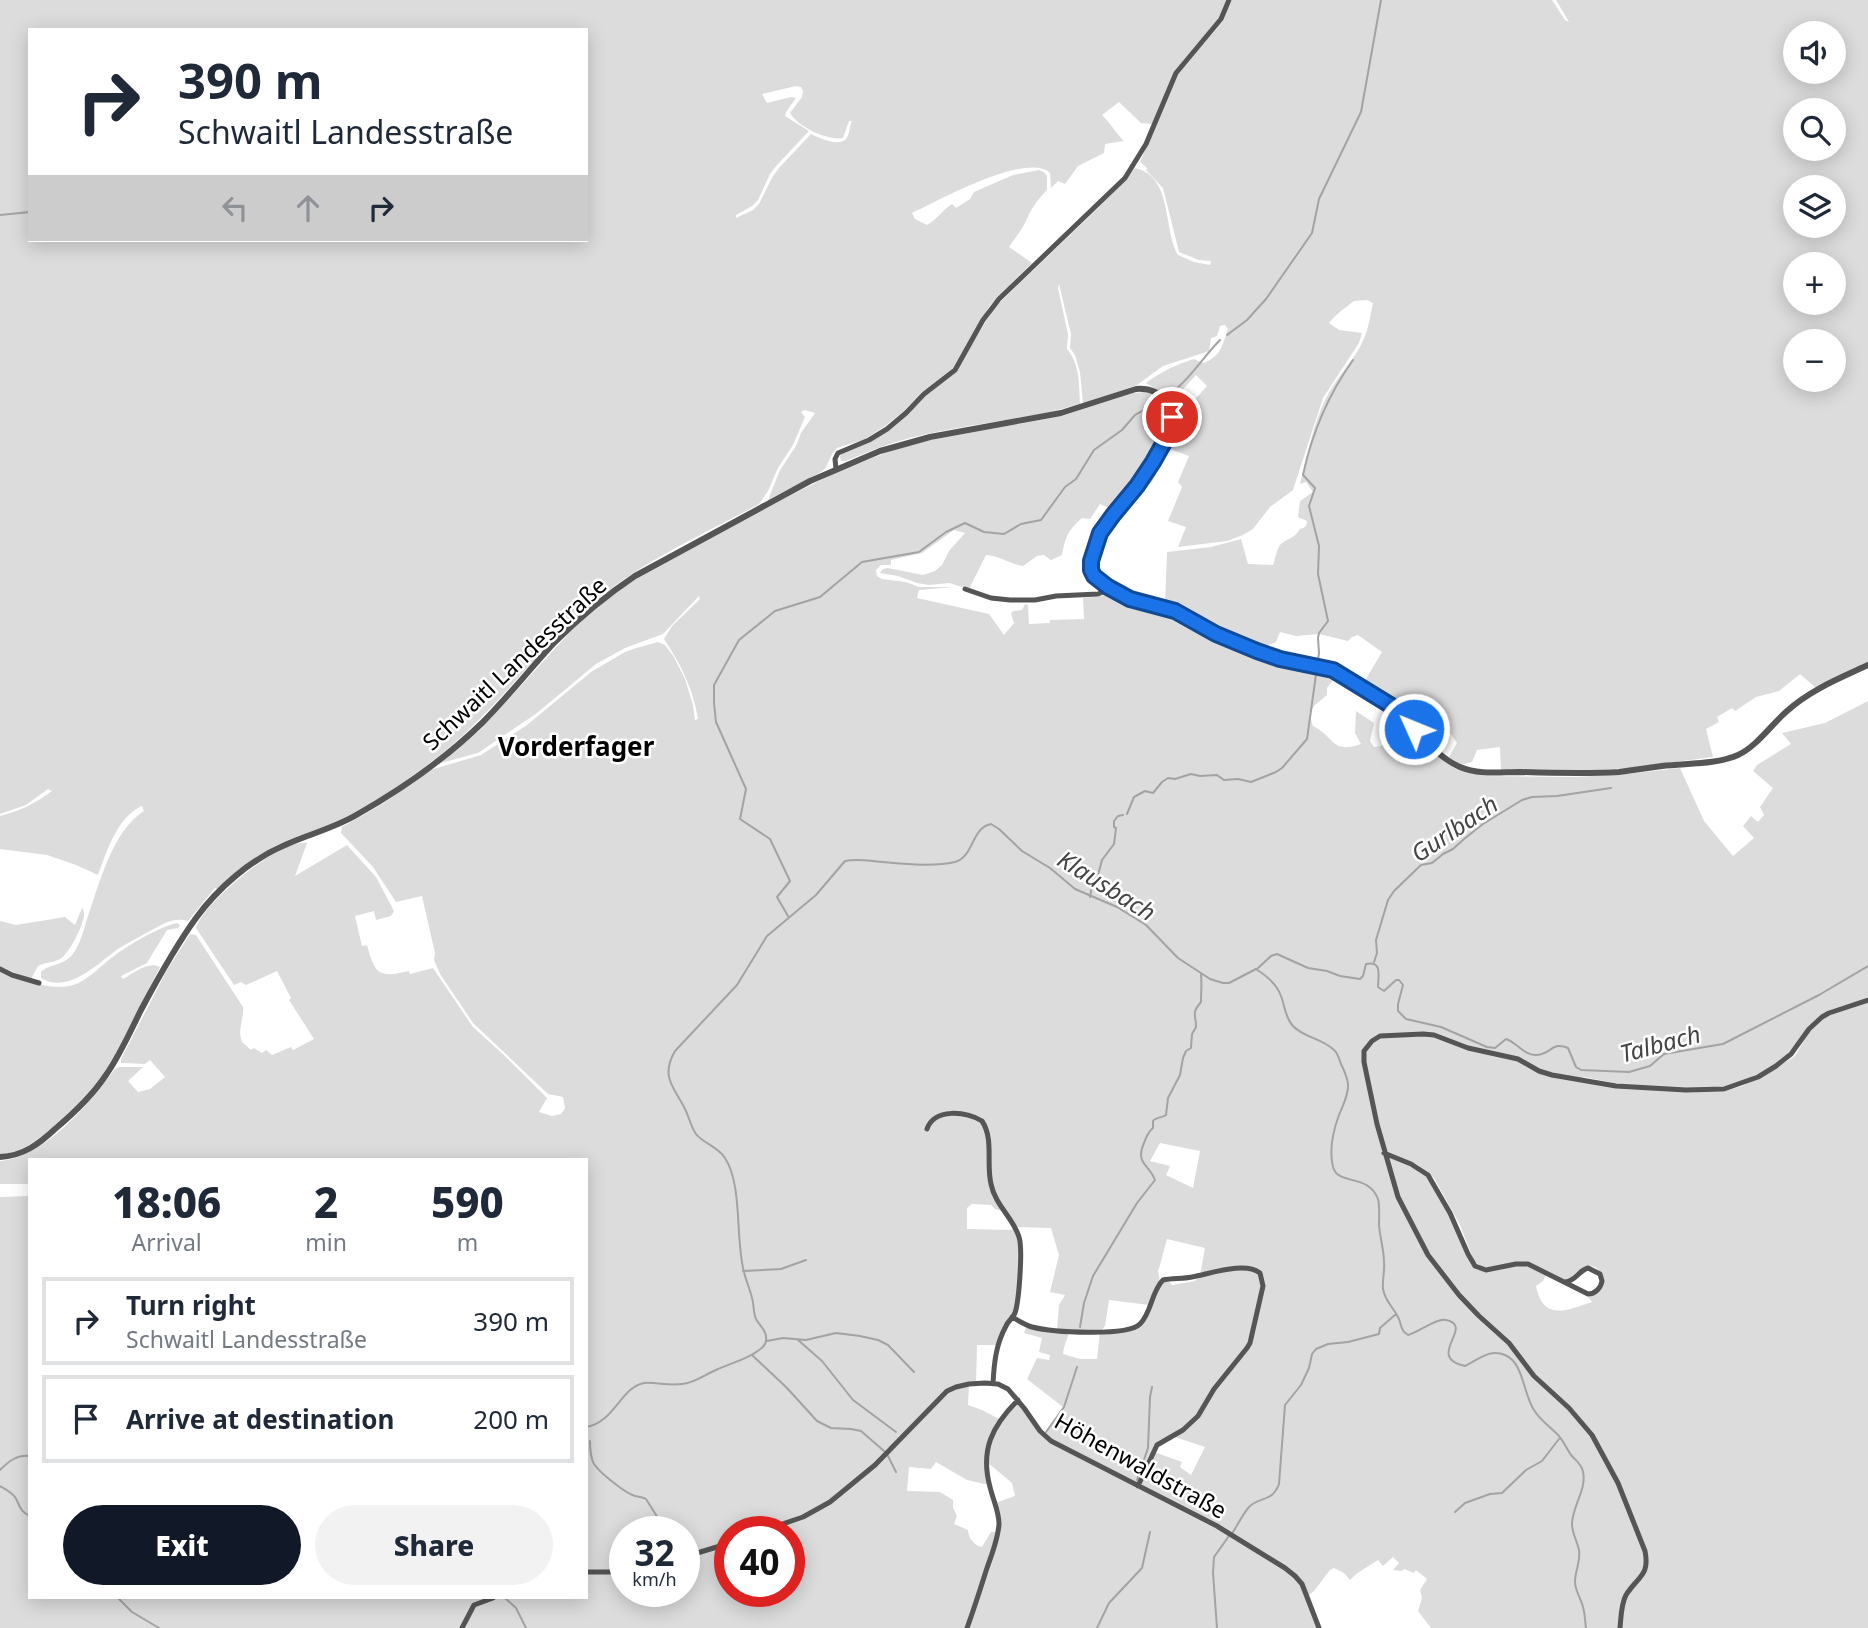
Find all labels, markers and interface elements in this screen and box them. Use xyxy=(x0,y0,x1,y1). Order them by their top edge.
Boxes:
map controls xyxy=(1783,21,1846,392)
button: sound xyxy=(1783,21,1846,84)
text: 390 m xyxy=(178,47,323,113)
icon: right xyxy=(63,56,154,147)
button: search xyxy=(1783,98,1846,161)
text: Schwaitl Landesstraße xyxy=(178,110,513,153)
button: layers xyxy=(1783,175,1846,238)
icon: left xyxy=(216,189,254,227)
icon: ahead xyxy=(289,189,327,227)
icon: right xyxy=(362,189,400,227)
button: + xyxy=(1783,252,1846,315)
button: − xyxy=(1783,329,1846,392)
pin xyxy=(1142,387,1202,447)
icon: arrive xyxy=(1153,398,1191,436)
street label: Schwaitl Landesstraße xyxy=(415,569,613,757)
position arrow xyxy=(1377,692,1451,766)
district label: Vorderfager xyxy=(498,728,655,764)
water label: Gurlbach xyxy=(1404,787,1504,869)
water label: Klausbach xyxy=(1052,842,1162,928)
water label: Talbach xyxy=(1616,1016,1704,1070)
text: 18:06 xyxy=(112,1173,221,1230)
text: 2 xyxy=(314,1173,338,1230)
text: 590 xyxy=(431,1173,504,1230)
text: Arrival xyxy=(132,1226,202,1258)
text: min xyxy=(305,1226,347,1258)
text: m xyxy=(457,1226,478,1258)
text: Turn right xyxy=(126,1287,256,1323)
icon: right xyxy=(67,1302,105,1340)
text: 390 m xyxy=(473,1303,549,1339)
text: Schwaitl Landesstraße xyxy=(126,1323,367,1355)
icon: arrive xyxy=(67,1400,105,1438)
text: Arrive at destination xyxy=(126,1401,395,1437)
text: 200 m xyxy=(473,1401,549,1437)
street label: Höhenwaldstraße xyxy=(1049,1404,1233,1526)
button: Exit xyxy=(63,1505,301,1585)
button: Share xyxy=(315,1505,553,1585)
speed limit sign: 40 xyxy=(714,1516,805,1607)
text: 32 xyxy=(634,1529,675,1576)
text: km/h xyxy=(632,1567,677,1591)

